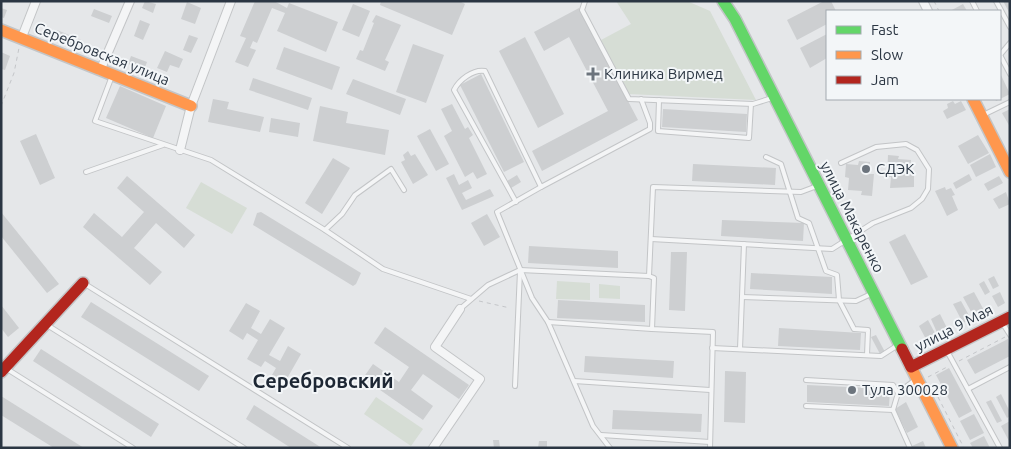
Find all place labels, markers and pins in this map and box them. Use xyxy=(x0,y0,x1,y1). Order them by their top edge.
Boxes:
place label: Клиника Вирмед xyxy=(604,65,723,82)
marker: Клиника Вирмед xyxy=(586,67,600,81)
place label: СДЭК xyxy=(876,160,914,177)
marker: СДЭК xyxy=(860,163,872,175)
place label: Тула 300028 xyxy=(862,381,948,398)
marker: Тула 300028 xyxy=(846,384,858,396)

